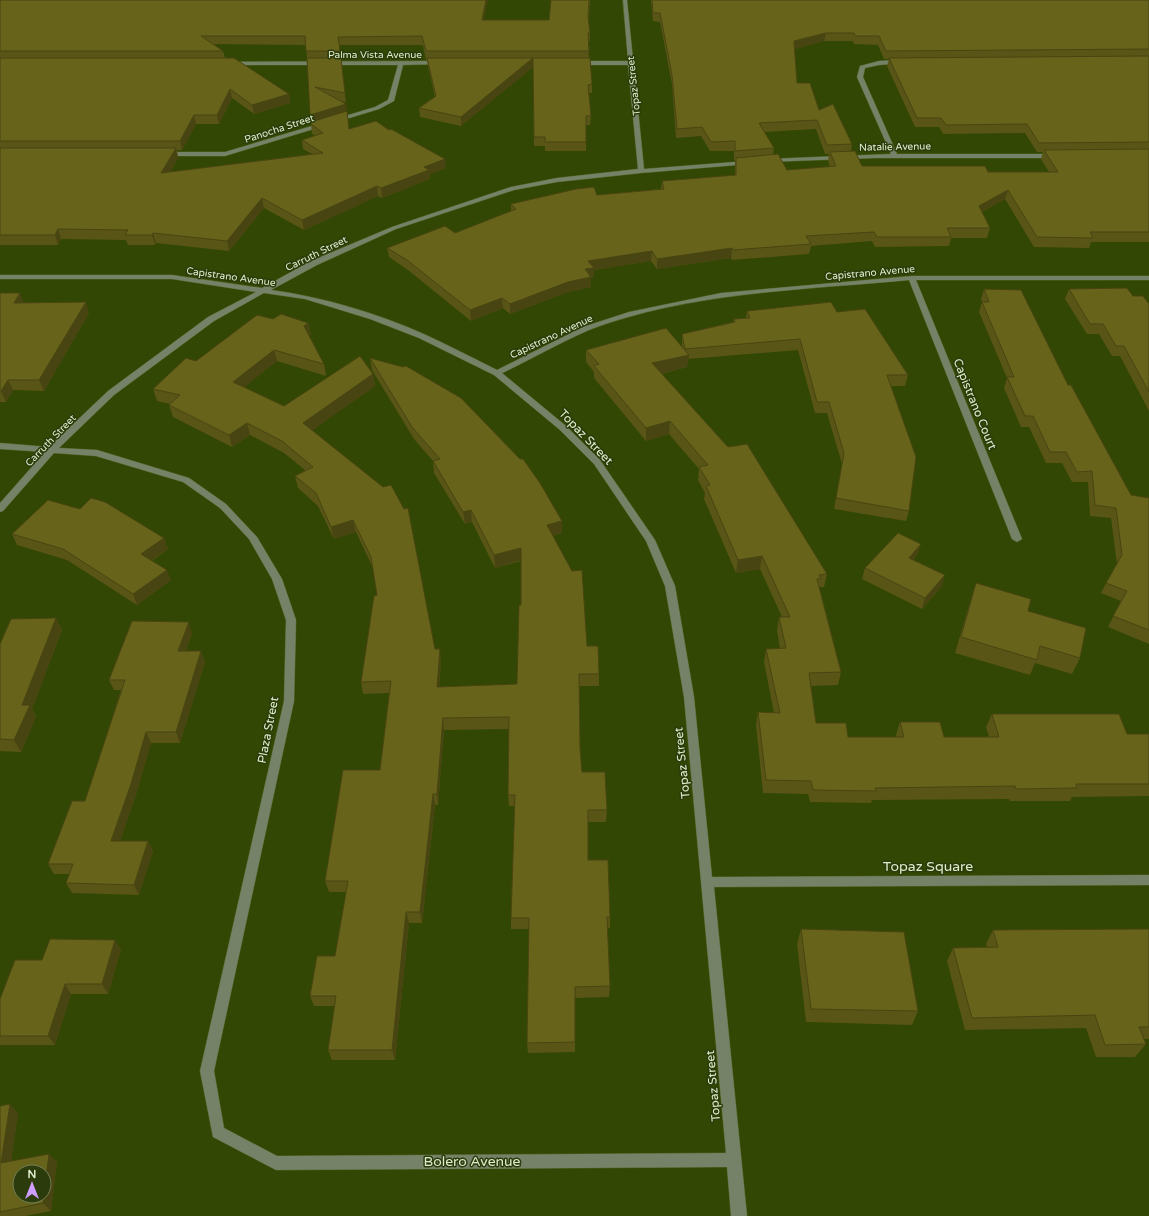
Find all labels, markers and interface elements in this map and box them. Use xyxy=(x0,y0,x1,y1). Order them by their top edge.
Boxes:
street label: Palma Vista Avenue xyxy=(328,49,422,61)
street label: Topaz Street xyxy=(625,55,643,116)
street label: Panocha Street xyxy=(243,112,316,146)
street label: Natalie Avenue xyxy=(859,140,931,154)
street label: Carruth Street xyxy=(284,234,350,274)
street label: Capistrano Avenue xyxy=(825,263,916,283)
street label: Capistrano Avenue xyxy=(185,265,277,289)
street label: Capistrano Avenue xyxy=(508,312,595,361)
street label: Capistrano Court xyxy=(950,356,1000,452)
street label: Topaz Street xyxy=(556,406,616,468)
street label: Carruth Street xyxy=(23,412,79,469)
street label: Plaza Street xyxy=(255,695,281,765)
street label: Topaz Street xyxy=(671,726,693,799)
street label: Topaz Square xyxy=(883,858,973,875)
street label: Topaz Street xyxy=(703,1049,723,1122)
street label: Bolero Avenue xyxy=(424,1153,521,1170)
north arrow xyxy=(12,1164,52,1204)
text: N xyxy=(28,1168,36,1181)

